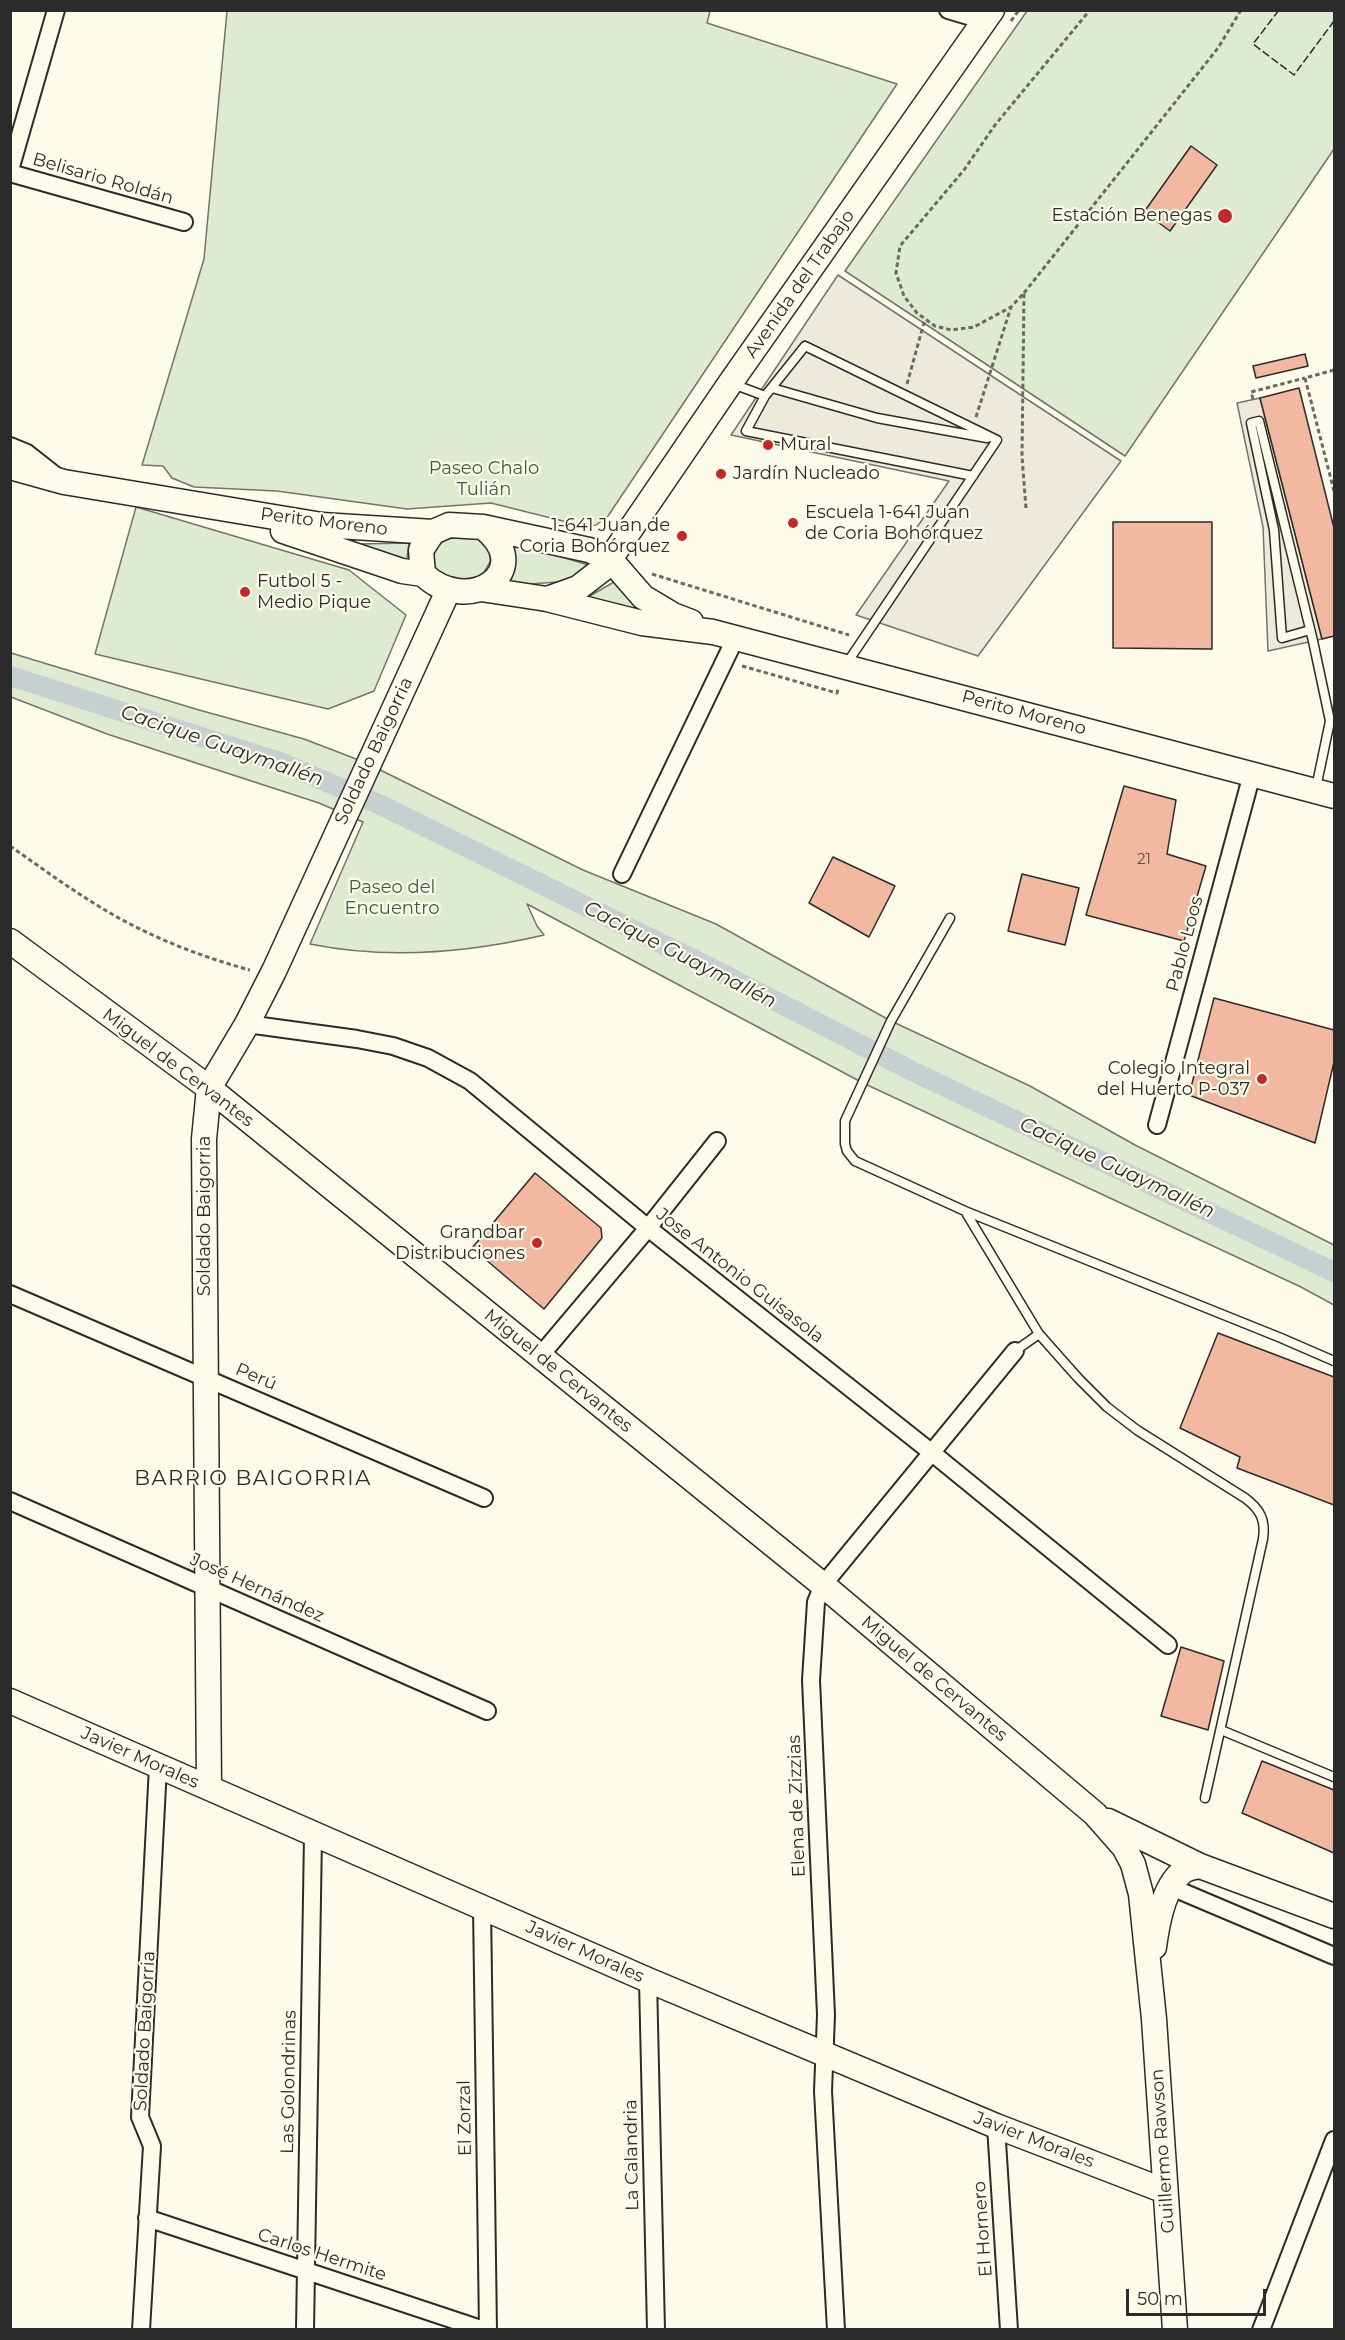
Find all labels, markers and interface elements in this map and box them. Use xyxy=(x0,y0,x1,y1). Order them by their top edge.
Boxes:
street label: Belisario Roldán xyxy=(30,149,176,209)
place label: Estación Benegas xyxy=(1052,205,1212,227)
street label: Avenida del Trabajo xyxy=(741,206,859,362)
marker: Estación Benegas xyxy=(1216,207,1234,225)
place label: Mural xyxy=(780,434,831,456)
marker: Mural xyxy=(761,438,775,452)
park label: Paseo Chalo Tulián xyxy=(429,458,539,500)
place label: Jardín Nucleado xyxy=(733,463,880,485)
marker: Jardín Nucleado xyxy=(714,467,728,481)
place label: Escuela 1-641 Juan de Coria Bohórquez xyxy=(805,502,983,544)
street label: Perito Moreno xyxy=(259,503,389,541)
place label: 1-641 Juan de Coria Bohórquez xyxy=(520,515,670,558)
marker: Escuela 1-641 Juan de Coria Bohórquez xyxy=(786,516,800,530)
marker: 1-641 Juan de Coria Bohórquez xyxy=(675,529,689,543)
place label: Futbol 5 - Medio Pique xyxy=(257,571,371,614)
marker: Futbol 5 - Medio Pique xyxy=(238,585,252,599)
street label: Soldado Baigorria xyxy=(330,674,418,828)
street label: Perito Moreno xyxy=(959,686,1089,740)
water label: Cacique Guaymallén xyxy=(118,700,326,792)
house number: 21 xyxy=(1137,851,1151,869)
park label: Paseo del Encuentro xyxy=(344,877,440,920)
street label: Pablo Loos xyxy=(1162,894,1208,994)
water label: Cacique Guaymallén xyxy=(580,896,780,1014)
street label: Miguel de Cervantes xyxy=(98,1004,258,1132)
place label: Colegio Integral del Huerto P-037 xyxy=(1097,1058,1250,1100)
marker: Colegio Integral del Huerto P-037 xyxy=(1255,1072,1269,1086)
water label: Cacique Guaymallén xyxy=(1016,1112,1218,1224)
street label: Soldado Baigorria xyxy=(194,1136,216,1296)
street label: Jose Antonio Guisasola xyxy=(652,1204,828,1348)
place label: Grandbar Distribuciones xyxy=(395,1222,525,1264)
marker: Grandbar Distribuciones xyxy=(530,1236,544,1250)
street label: Miguel de Cervantes xyxy=(480,1305,636,1437)
street label: Perú xyxy=(232,1359,280,1395)
district label: BARRIO BAIGORRIA xyxy=(134,1466,372,1492)
street label: José Hernández xyxy=(187,1549,327,1627)
street label: Miguel de Cervantes xyxy=(857,1612,1011,1746)
street label: Javier Morales xyxy=(78,1722,202,1794)
street label: Elena de Zizzias xyxy=(784,1735,810,1877)
street label: Javier Morales xyxy=(523,1916,647,1988)
street label: Soldado Baigorria xyxy=(130,1950,160,2112)
street label: Las Golondrinas xyxy=(277,2010,301,2154)
street label: Guillermo Rawson xyxy=(1146,2068,1180,2234)
street label: El Zorzal xyxy=(454,2080,476,2156)
street label: La Calandria xyxy=(620,2099,644,2211)
street label: Javier Morales xyxy=(971,2107,1097,2173)
street label: El Hornero xyxy=(969,2180,997,2278)
street label: Carlos Hermite xyxy=(255,2224,389,2286)
scale bar xyxy=(1129,2277,1268,2315)
text: 50 m xyxy=(1137,2288,1183,2310)

